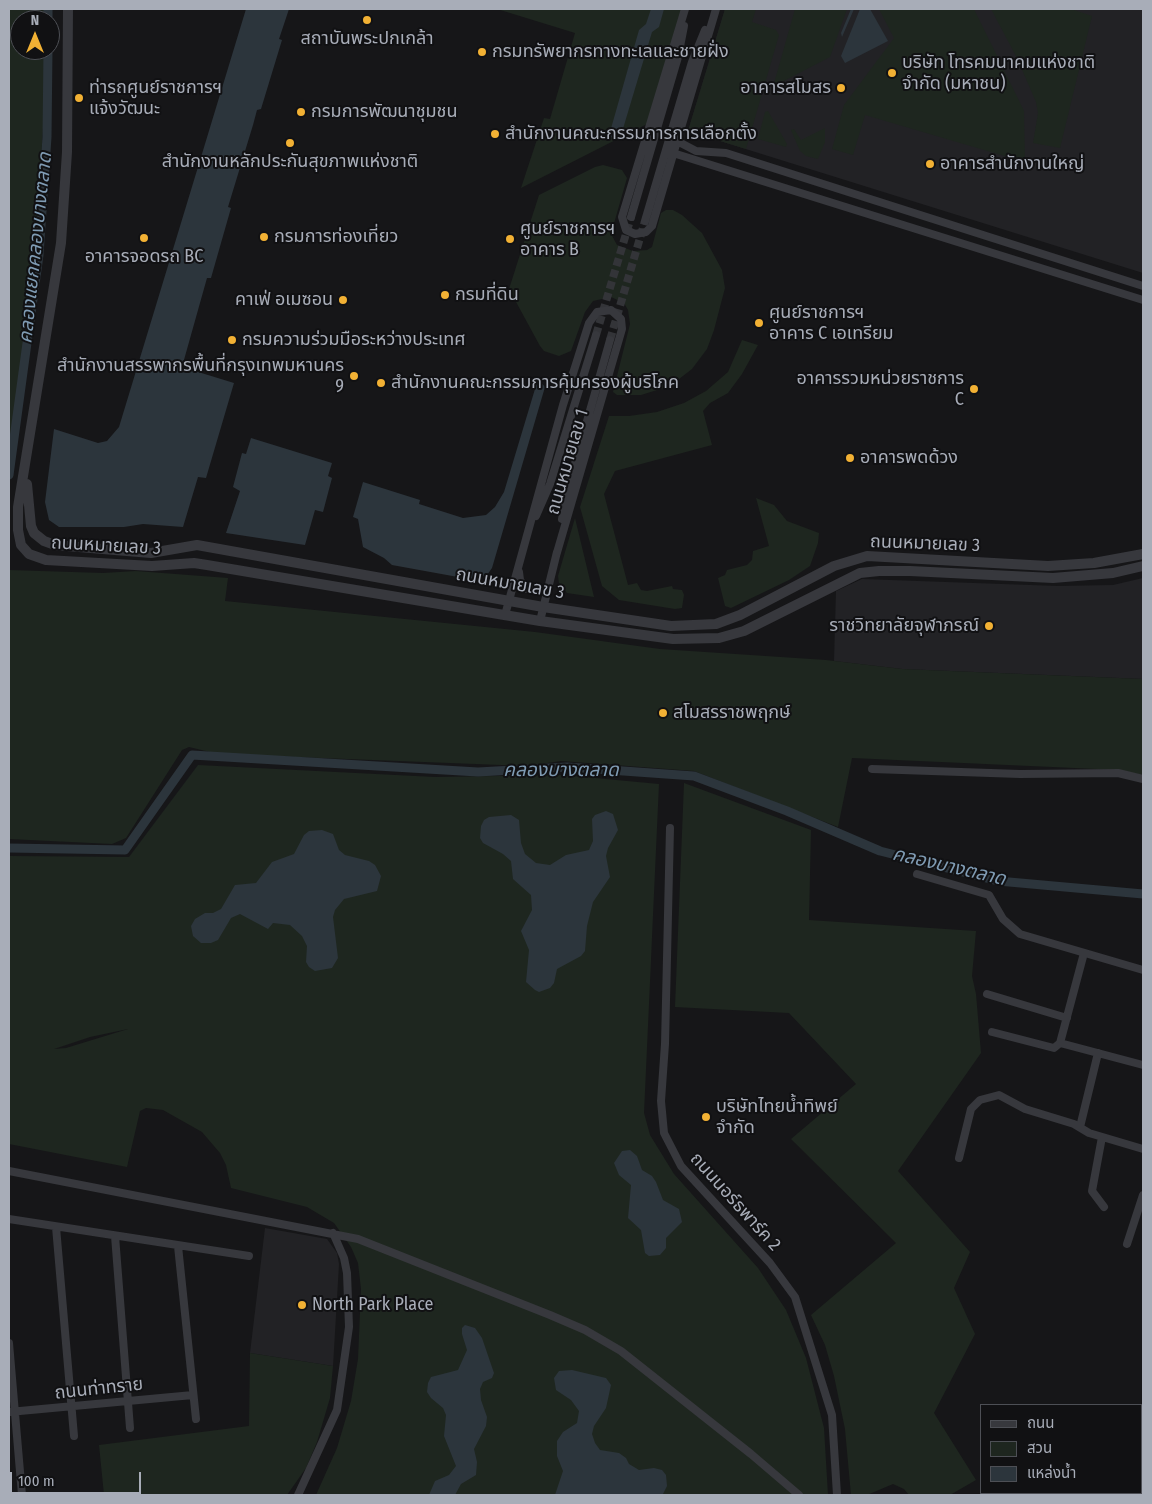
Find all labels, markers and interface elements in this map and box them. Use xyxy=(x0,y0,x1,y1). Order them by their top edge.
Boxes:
north arrow xyxy=(10,10,60,60)
text: N xyxy=(31,12,39,29)
marker: สถาบันพระปกเกล้า xyxy=(361,14,373,26)
place label: สถาบันพระปกเกล้า xyxy=(300,28,434,50)
place label: กรมทรัพยากรทางทะเลและชายฝั่ง xyxy=(492,41,729,63)
marker: กรมทรัพยากรทางทะเลและชายฝั่ง xyxy=(476,46,488,58)
place label: บริษัท โทรคมนาคมแห่งชาติ จำกัด (มหาชน) xyxy=(902,52,1095,94)
marker: บริษัท โทรคมนาคมแห่งชาติ จำกัด (มหาชน) xyxy=(886,67,898,79)
place label: ท่ารถศูนย์ราชการฯ แจ้งวัฒนะ xyxy=(89,77,222,120)
place label: อาคารสโมสร xyxy=(740,77,831,99)
marker: อาคารสโมสร xyxy=(835,82,847,94)
marker: ท่ารถศูนย์ราชการฯ แจ้งวัฒนะ xyxy=(73,92,85,104)
place label: กรมการพัฒนาชุมชน xyxy=(311,101,458,123)
marker: กรมการพัฒนาชุมชน xyxy=(295,106,307,118)
place label: สำนักงานคณะกรรมการการเลือกตั้ง xyxy=(505,123,757,145)
marker: สำนักงานคณะกรรมการการเลือกตั้ง xyxy=(489,128,501,140)
marker: สำนักงานหลักประกันสุขภาพแห่งชาติ xyxy=(284,137,296,149)
water label: คลองแยกคลองบางตลาด xyxy=(15,151,57,345)
place label: สำนักงานหลักประกันสุขภาพแห่งชาติ xyxy=(162,151,418,173)
place label: อาคารสำนักงานใหญ่ xyxy=(940,153,1084,175)
marker: อาคารสำนักงานใหญ่ xyxy=(924,158,936,170)
place label: ศูนย์ราชการฯ อาคาร B xyxy=(520,218,615,260)
place label: กรมการท่องเที่ยว xyxy=(274,226,398,248)
marker: กรมการท่องเที่ยว xyxy=(258,231,270,243)
marker: อาคารจอดรถ BC xyxy=(138,232,150,244)
marker: ศูนย์ราชการฯ อาคาร B xyxy=(504,233,516,245)
place label: อาคารจอดรถ BC xyxy=(85,246,203,268)
place label: กรมที่ดิน xyxy=(455,284,519,306)
place label: คาเฟ่ อเมซอน xyxy=(235,289,333,311)
marker: กรมที่ดิน xyxy=(439,289,451,301)
marker: คาเฟ่ อเมซอน xyxy=(337,294,349,306)
place label: ศูนย์ราชการฯ อาคาร C เอเทรียม xyxy=(769,302,894,344)
marker: ศูนย์ราชการฯ อาคาร C เอเทรียม xyxy=(753,317,765,329)
place label: กรมความร่วมมือระหว่างประเทศ xyxy=(242,329,466,351)
marker: กรมความร่วมมือระหว่างประเทศ xyxy=(226,334,238,346)
place label: สำนักงานสรรพากรพื้นที่กรุงเทพมหานคร 9 xyxy=(57,355,344,398)
place label: อาคารรวมหน่วยราชการ C xyxy=(796,368,964,410)
marker: สำนักงานสรรพากรพื้นที่กรุงเทพมหานคร 9 xyxy=(348,370,360,382)
place label: สำนักงานคณะกรรมการคุ้มครองผู้บริโภค xyxy=(391,372,679,394)
marker: สำนักงานคณะกรรมการคุ้มครองผู้บริโภค xyxy=(375,377,387,389)
marker: อาคารรวมหน่วยราชการ C xyxy=(968,383,980,395)
street label: ถนนหมายเลข 1 xyxy=(543,407,593,517)
place label: อาคารพดด้วง xyxy=(860,447,958,469)
marker: อาคารพดด้วง xyxy=(844,452,856,464)
street label: ถนนหมายเลข 3 xyxy=(870,531,980,557)
street label: ถนนหมายเลข 3 xyxy=(50,532,162,560)
street label: ถนนหมายเลข 3 xyxy=(454,564,566,604)
place label: ราชวิทยาลัยจุฬาภรณ์ xyxy=(829,615,979,637)
marker: ราชวิทยาลัยจุฬาภรณ์ xyxy=(983,620,995,632)
place label: สโมสรราชพฤกษ์ xyxy=(673,702,791,724)
marker: สโมสรราชพฤกษ์ xyxy=(657,707,669,719)
water label: คลองบางตลาด xyxy=(503,760,619,782)
water label: คลองบางตลาด xyxy=(890,843,1008,891)
place label: บริษัทไทยน้ำทิพย์ จำกัด xyxy=(716,1096,838,1138)
marker: บริษัทไทยน้ำทิพย์ จำกัด xyxy=(700,1111,712,1123)
street label: ถนนนอร์ธพาร์ค 2 xyxy=(685,1148,785,1256)
place label: North Park Place xyxy=(312,1294,433,1316)
marker: North Park Place xyxy=(296,1299,308,1311)
street label: ถนนท่าทราย xyxy=(54,1374,144,1404)
legend xyxy=(980,1404,1142,1494)
text: ถนน xyxy=(1027,1414,1054,1432)
text: สวน xyxy=(1027,1439,1052,1457)
scale bar xyxy=(12,1462,144,1494)
text: แหล่งน้ำ xyxy=(1027,1464,1076,1482)
text: 100 m xyxy=(18,1472,55,1490)

